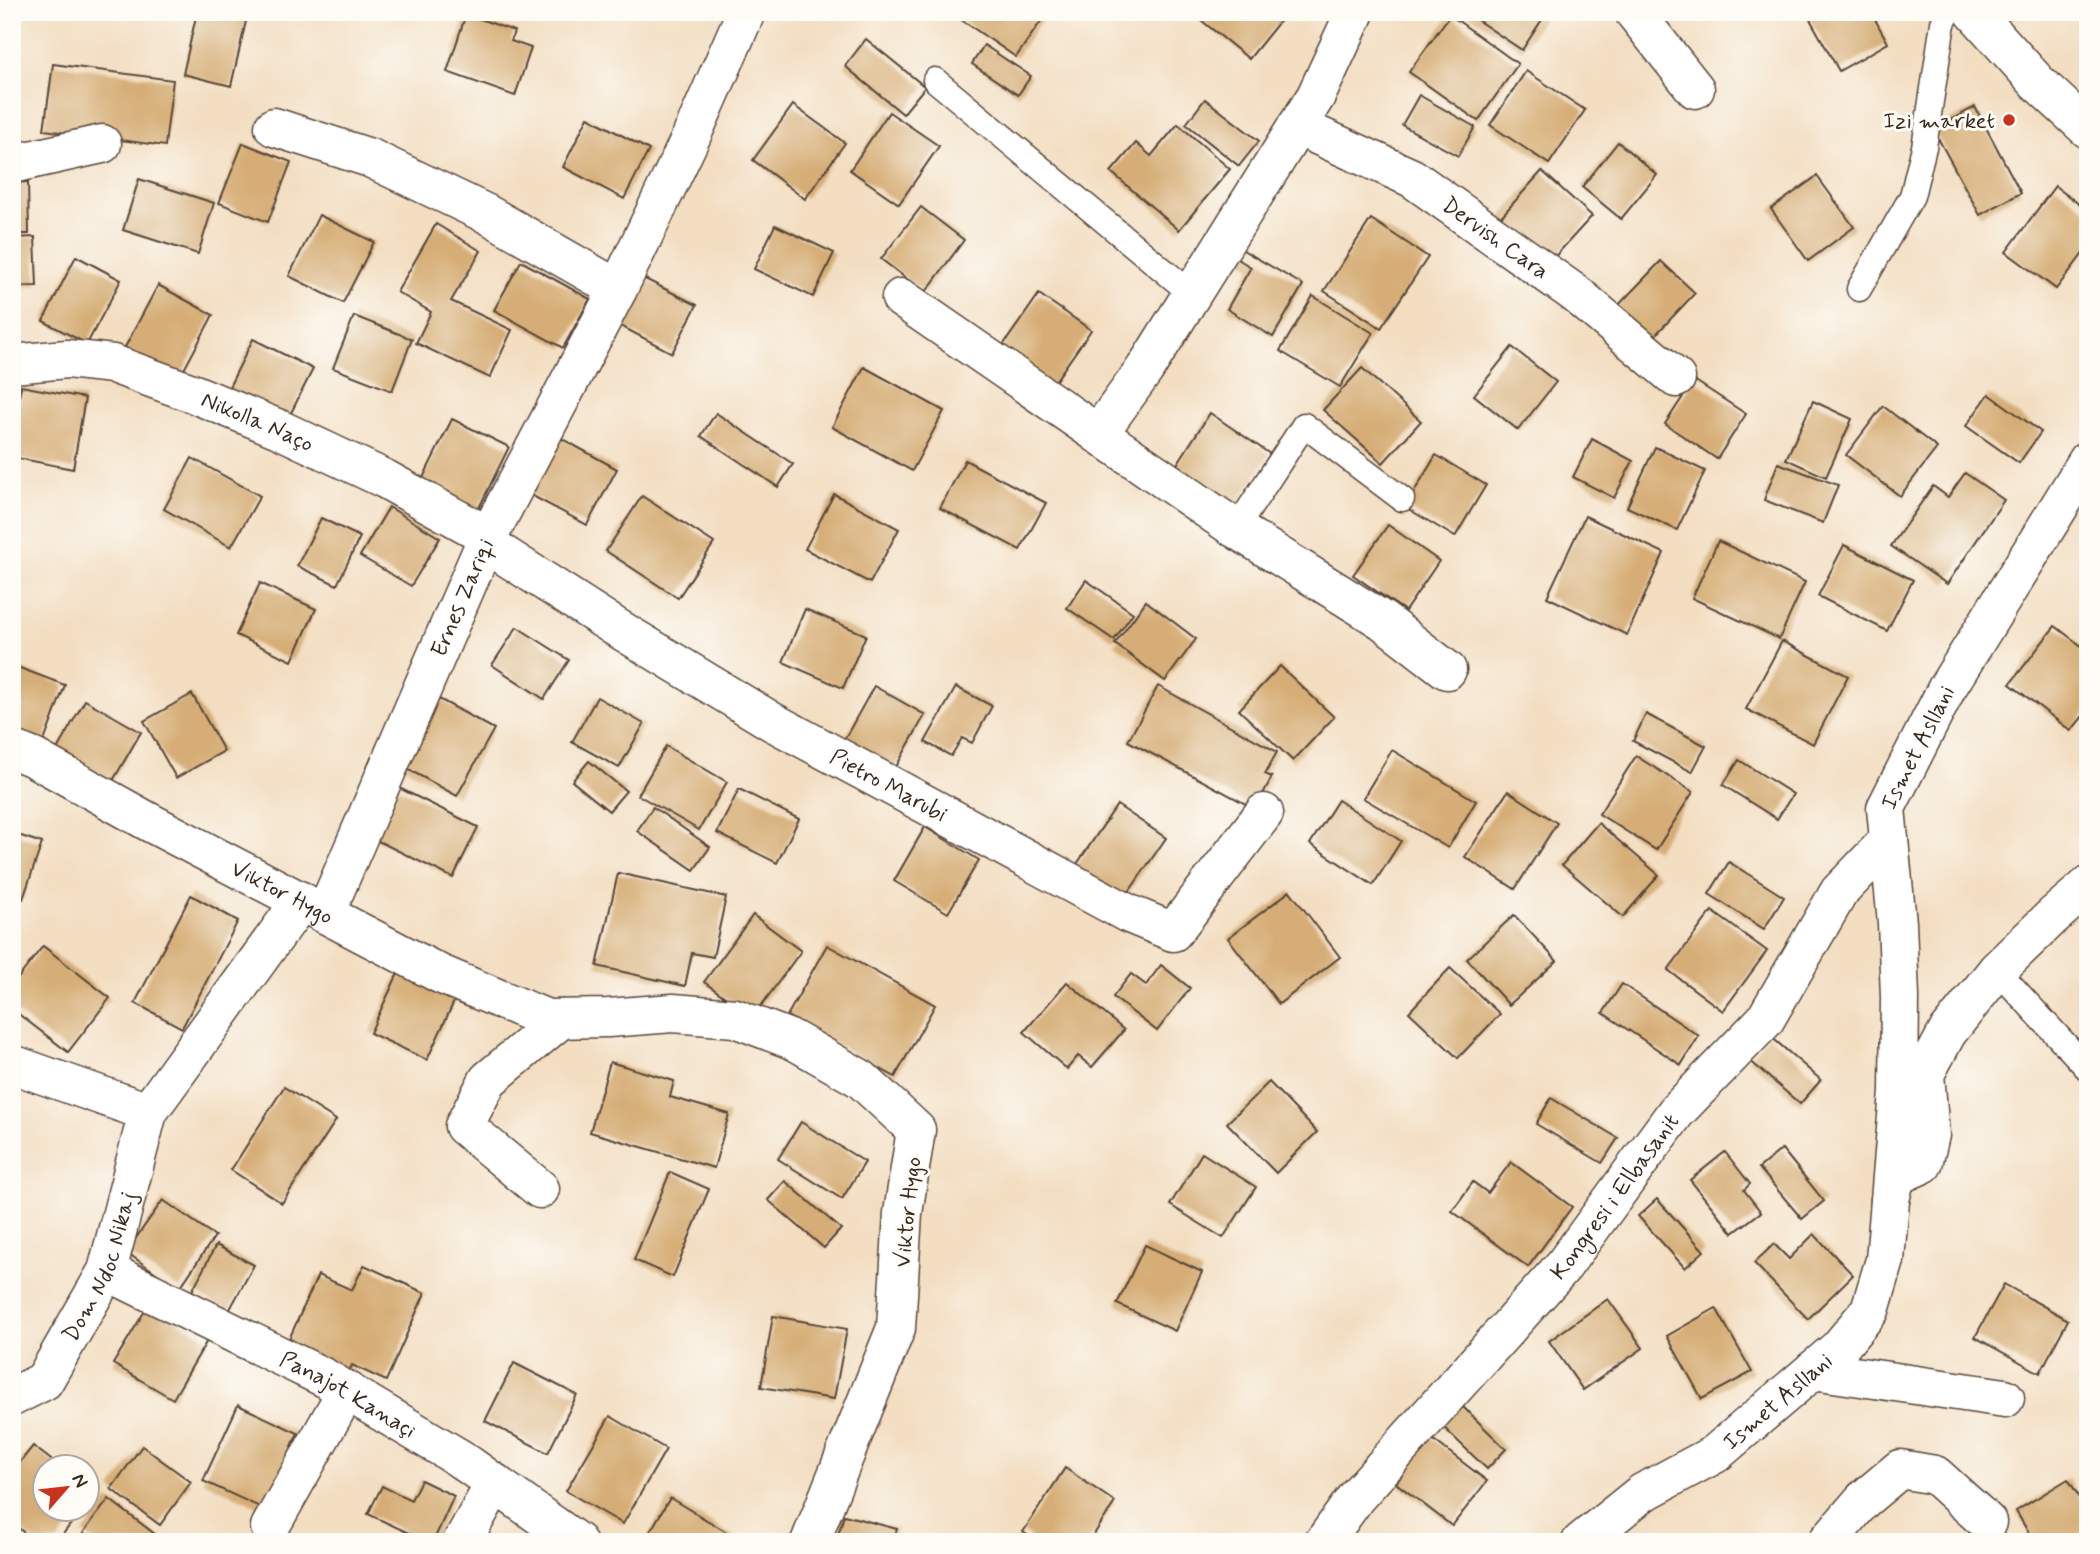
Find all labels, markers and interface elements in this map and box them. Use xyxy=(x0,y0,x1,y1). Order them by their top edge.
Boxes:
place label: Izi market xyxy=(1883,107,1995,137)
marker: Izi market xyxy=(2001,112,2017,128)
street label: Dervish Cara xyxy=(1435,191,1554,287)
street label: Nikolla Naço xyxy=(196,385,318,460)
street label: Ernes Zariqi xyxy=(425,533,502,662)
street label: Ismet Asllani xyxy=(1875,681,1963,815)
street label: Pietro Marubi xyxy=(824,743,952,830)
street label: Viktor Hygo xyxy=(225,854,338,933)
street label: Kongresi i Elbasanit xyxy=(1545,1108,1687,1287)
street label: Viktor Hygo xyxy=(888,1155,930,1269)
street label: Dom Ndoc Nikaj xyxy=(57,1189,144,1348)
street label: Panajot Kanaçi xyxy=(274,1345,421,1446)
street label: Ismet Asllani xyxy=(1717,1347,1840,1458)
north arrow xyxy=(32,1452,102,1522)
text: N xyxy=(66,1469,94,1492)

